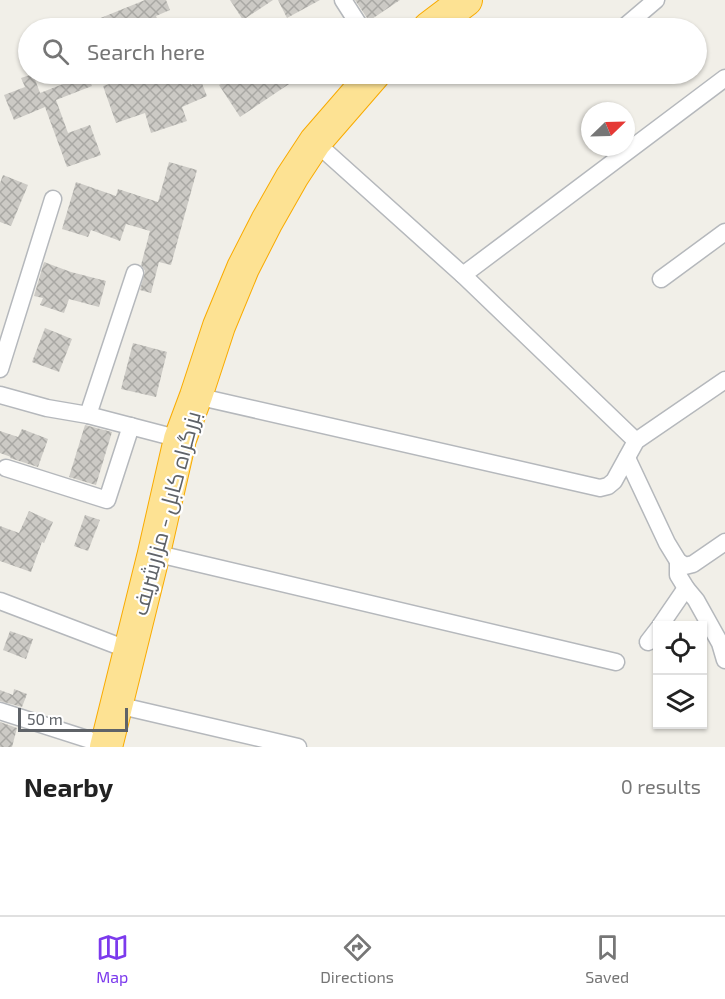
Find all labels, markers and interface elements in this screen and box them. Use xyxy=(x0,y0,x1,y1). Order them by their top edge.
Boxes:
search box xyxy=(18,18,707,84)
icon: search xyxy=(39,35,72,68)
text: Search here xyxy=(87,38,205,64)
north arrow xyxy=(581,102,635,156)
street label: بزرگراه کابل - مزارشریف xyxy=(125,408,207,619)
map controls xyxy=(653,621,707,729)
button: locate xyxy=(653,621,707,675)
button: layers xyxy=(653,675,707,729)
scale bar xyxy=(18,705,128,732)
text: 50 m xyxy=(27,709,63,728)
text: Nearby xyxy=(24,771,113,802)
text: 0 results xyxy=(621,774,701,798)
tab: Map xyxy=(96,931,129,986)
tab: Directions xyxy=(320,931,394,986)
tab: Saved xyxy=(585,931,629,986)

